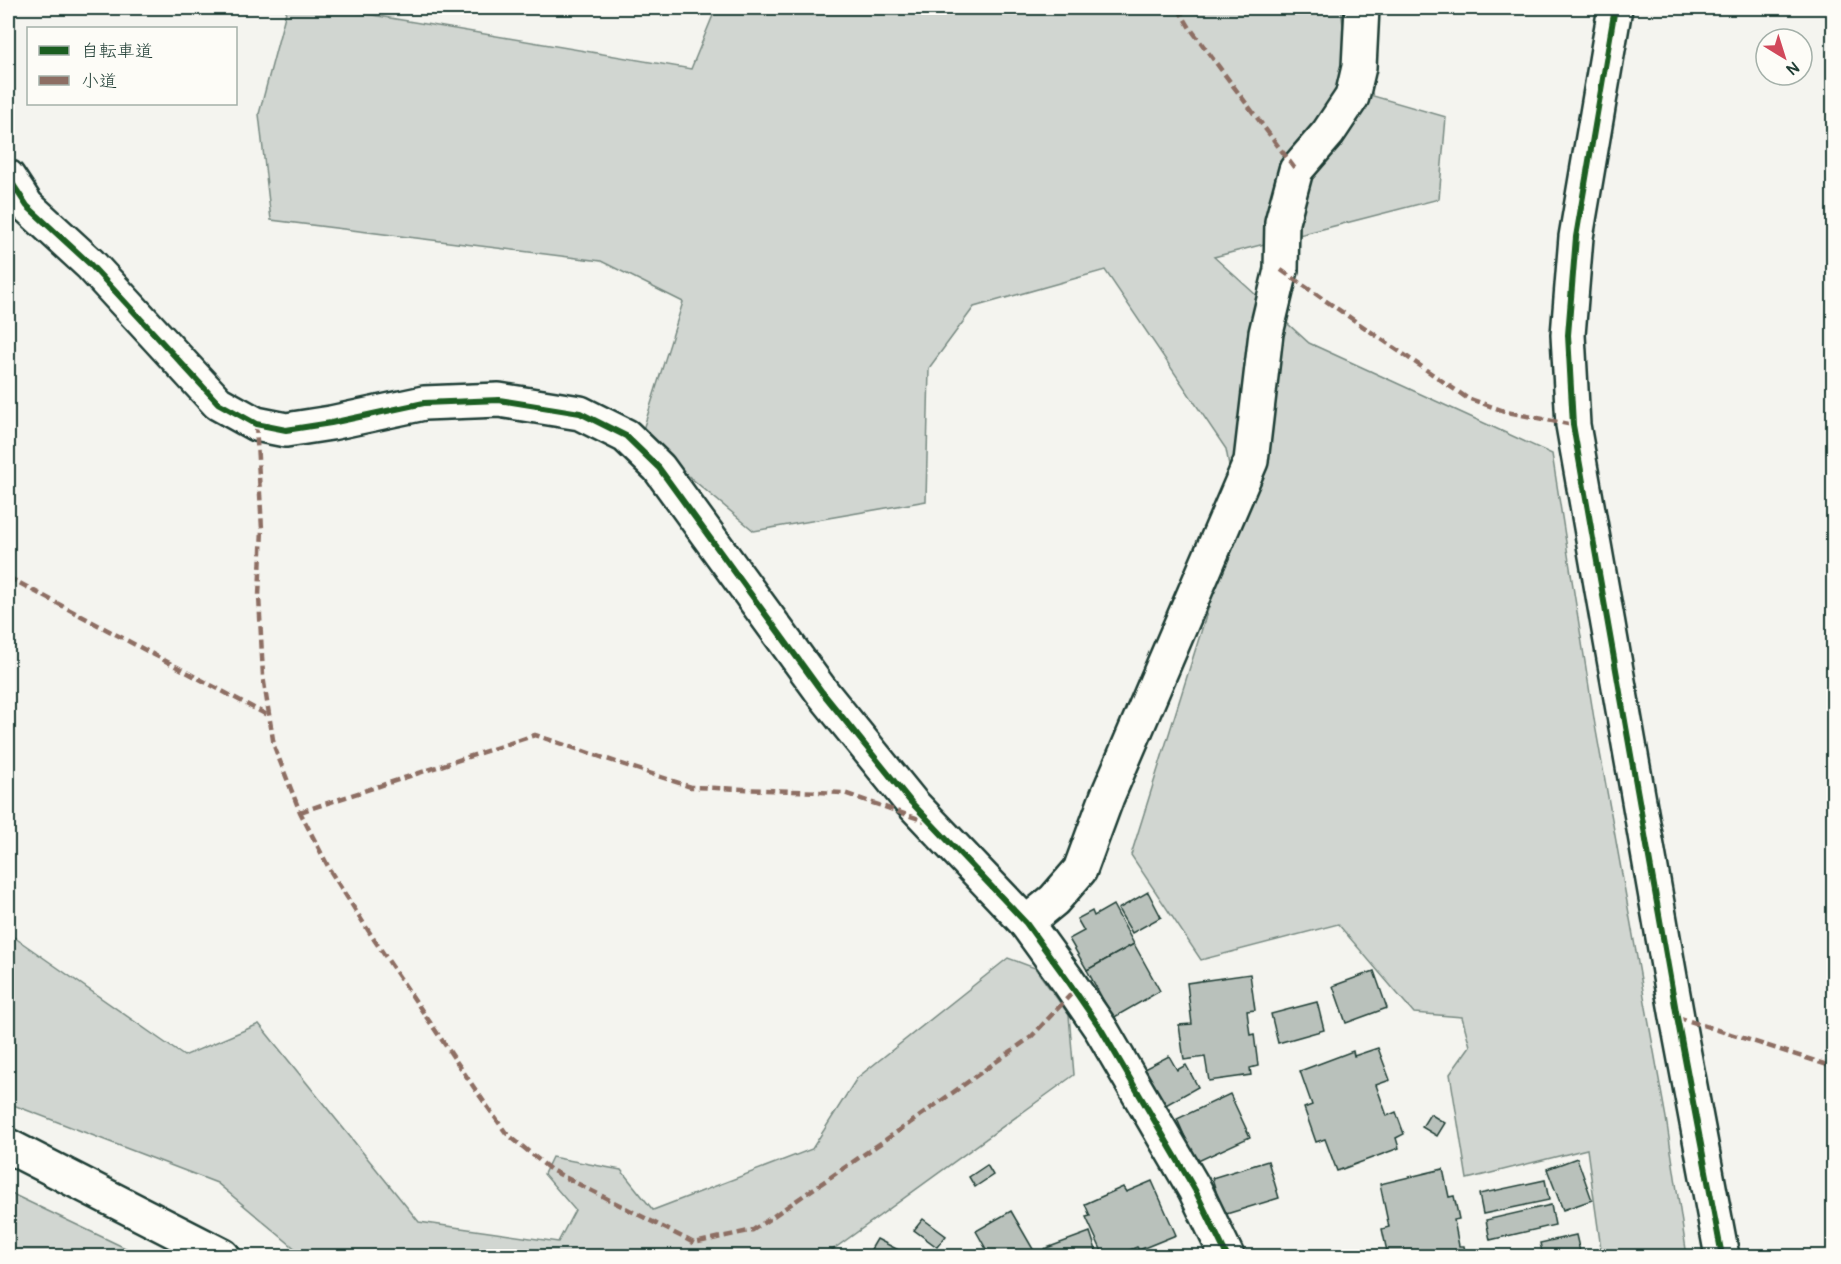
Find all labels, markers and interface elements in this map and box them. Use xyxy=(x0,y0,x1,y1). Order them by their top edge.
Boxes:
legend xyxy=(27,27,237,105)
north arrow xyxy=(1754,27,1814,87)
text: 自転車道 xyxy=(81,40,153,63)
text: N xyxy=(1782,57,1803,79)
text: 小道 xyxy=(81,70,117,93)

